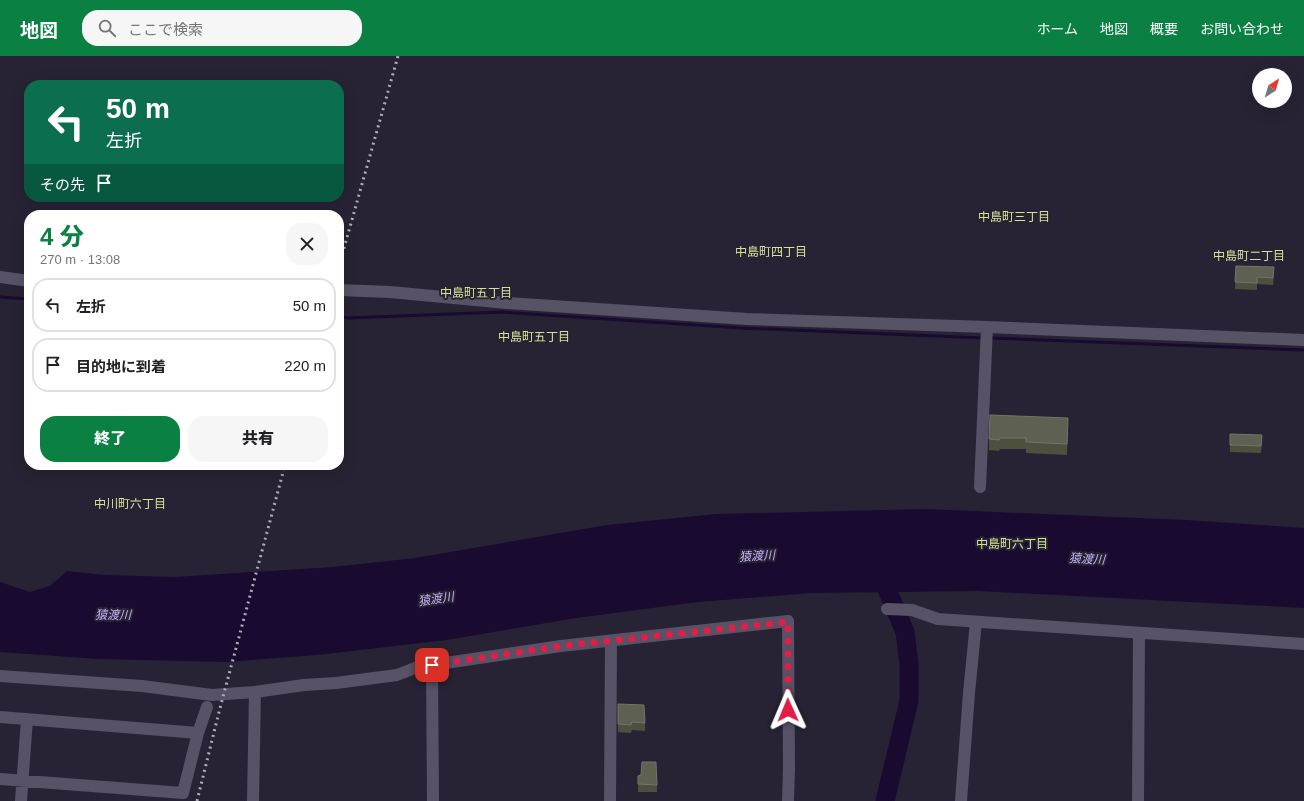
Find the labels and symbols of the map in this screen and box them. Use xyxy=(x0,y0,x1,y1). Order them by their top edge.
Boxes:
north arrow xyxy=(1252,68,1292,108)
district label: 中島町三丁目 xyxy=(978,210,1050,224)
district label: 中島町四丁目 xyxy=(735,245,807,259)
district label: 中島町二丁目 xyxy=(1213,249,1285,263)
district label: 中島町五丁目 xyxy=(440,286,512,300)
district label: 中島町五丁目 xyxy=(498,330,570,344)
district label: 中川町六丁目 xyxy=(94,497,166,511)
district label: 中島町六丁目 xyxy=(976,537,1048,551)
water label: 猿渡川 xyxy=(739,548,777,564)
water label: 猿渡川 xyxy=(1069,551,1107,567)
water label: 猿渡川 xyxy=(417,589,457,608)
water label: 猿渡川 xyxy=(95,608,133,622)
pin xyxy=(415,648,449,682)
position arrow xyxy=(767,689,809,731)

